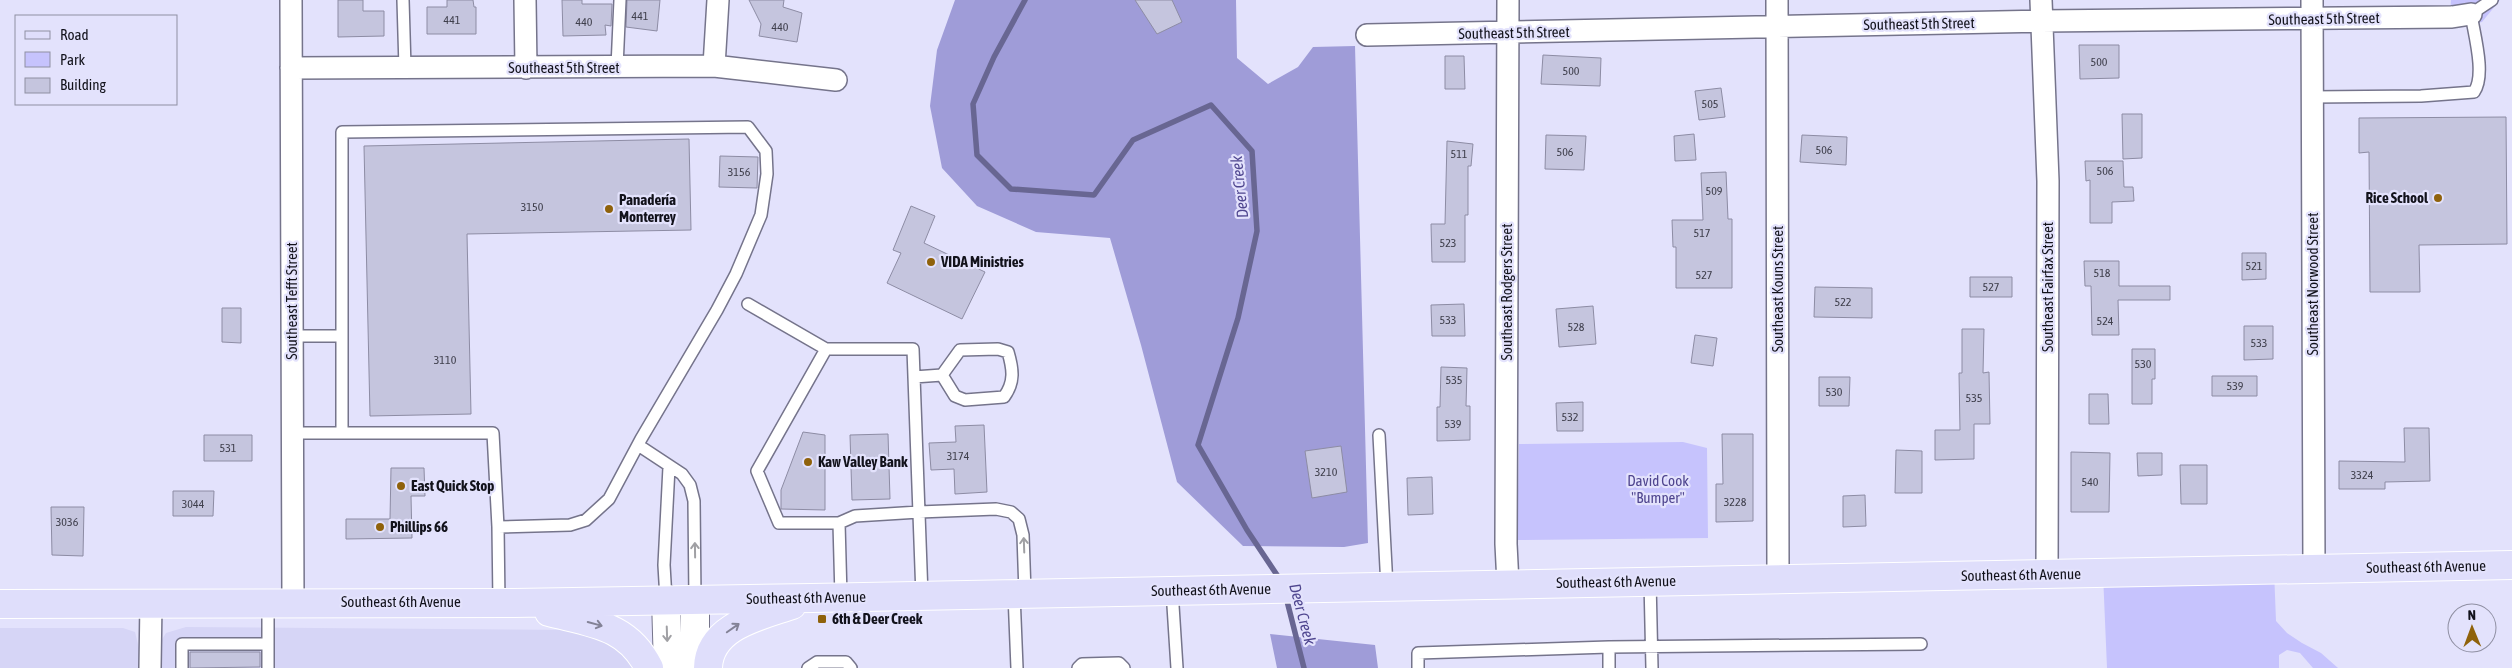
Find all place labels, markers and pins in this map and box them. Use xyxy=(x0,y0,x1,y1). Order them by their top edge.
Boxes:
place label: Rice School xyxy=(2365,189,2429,206)
place label: Panadería Monterrey xyxy=(619,191,677,225)
marker: Rice School xyxy=(2432,192,2444,204)
marker: Panadería Monterrey xyxy=(603,203,615,215)
place label: VIDA Ministries xyxy=(940,253,1025,270)
marker: VIDA Ministries xyxy=(925,256,937,268)
place label: Kaw Valley Bank xyxy=(818,453,908,470)
marker: Kaw Valley Bank xyxy=(802,456,814,468)
place label: East Quick Stop xyxy=(411,477,494,494)
marker: East Quick Stop xyxy=(395,480,407,492)
place label: Phillips 66 xyxy=(390,518,448,535)
marker: Phillips 66 xyxy=(374,521,386,533)
place label: 6th & Deer Creek xyxy=(832,610,923,627)
marker: 6th & Deer Creek xyxy=(816,613,828,625)

